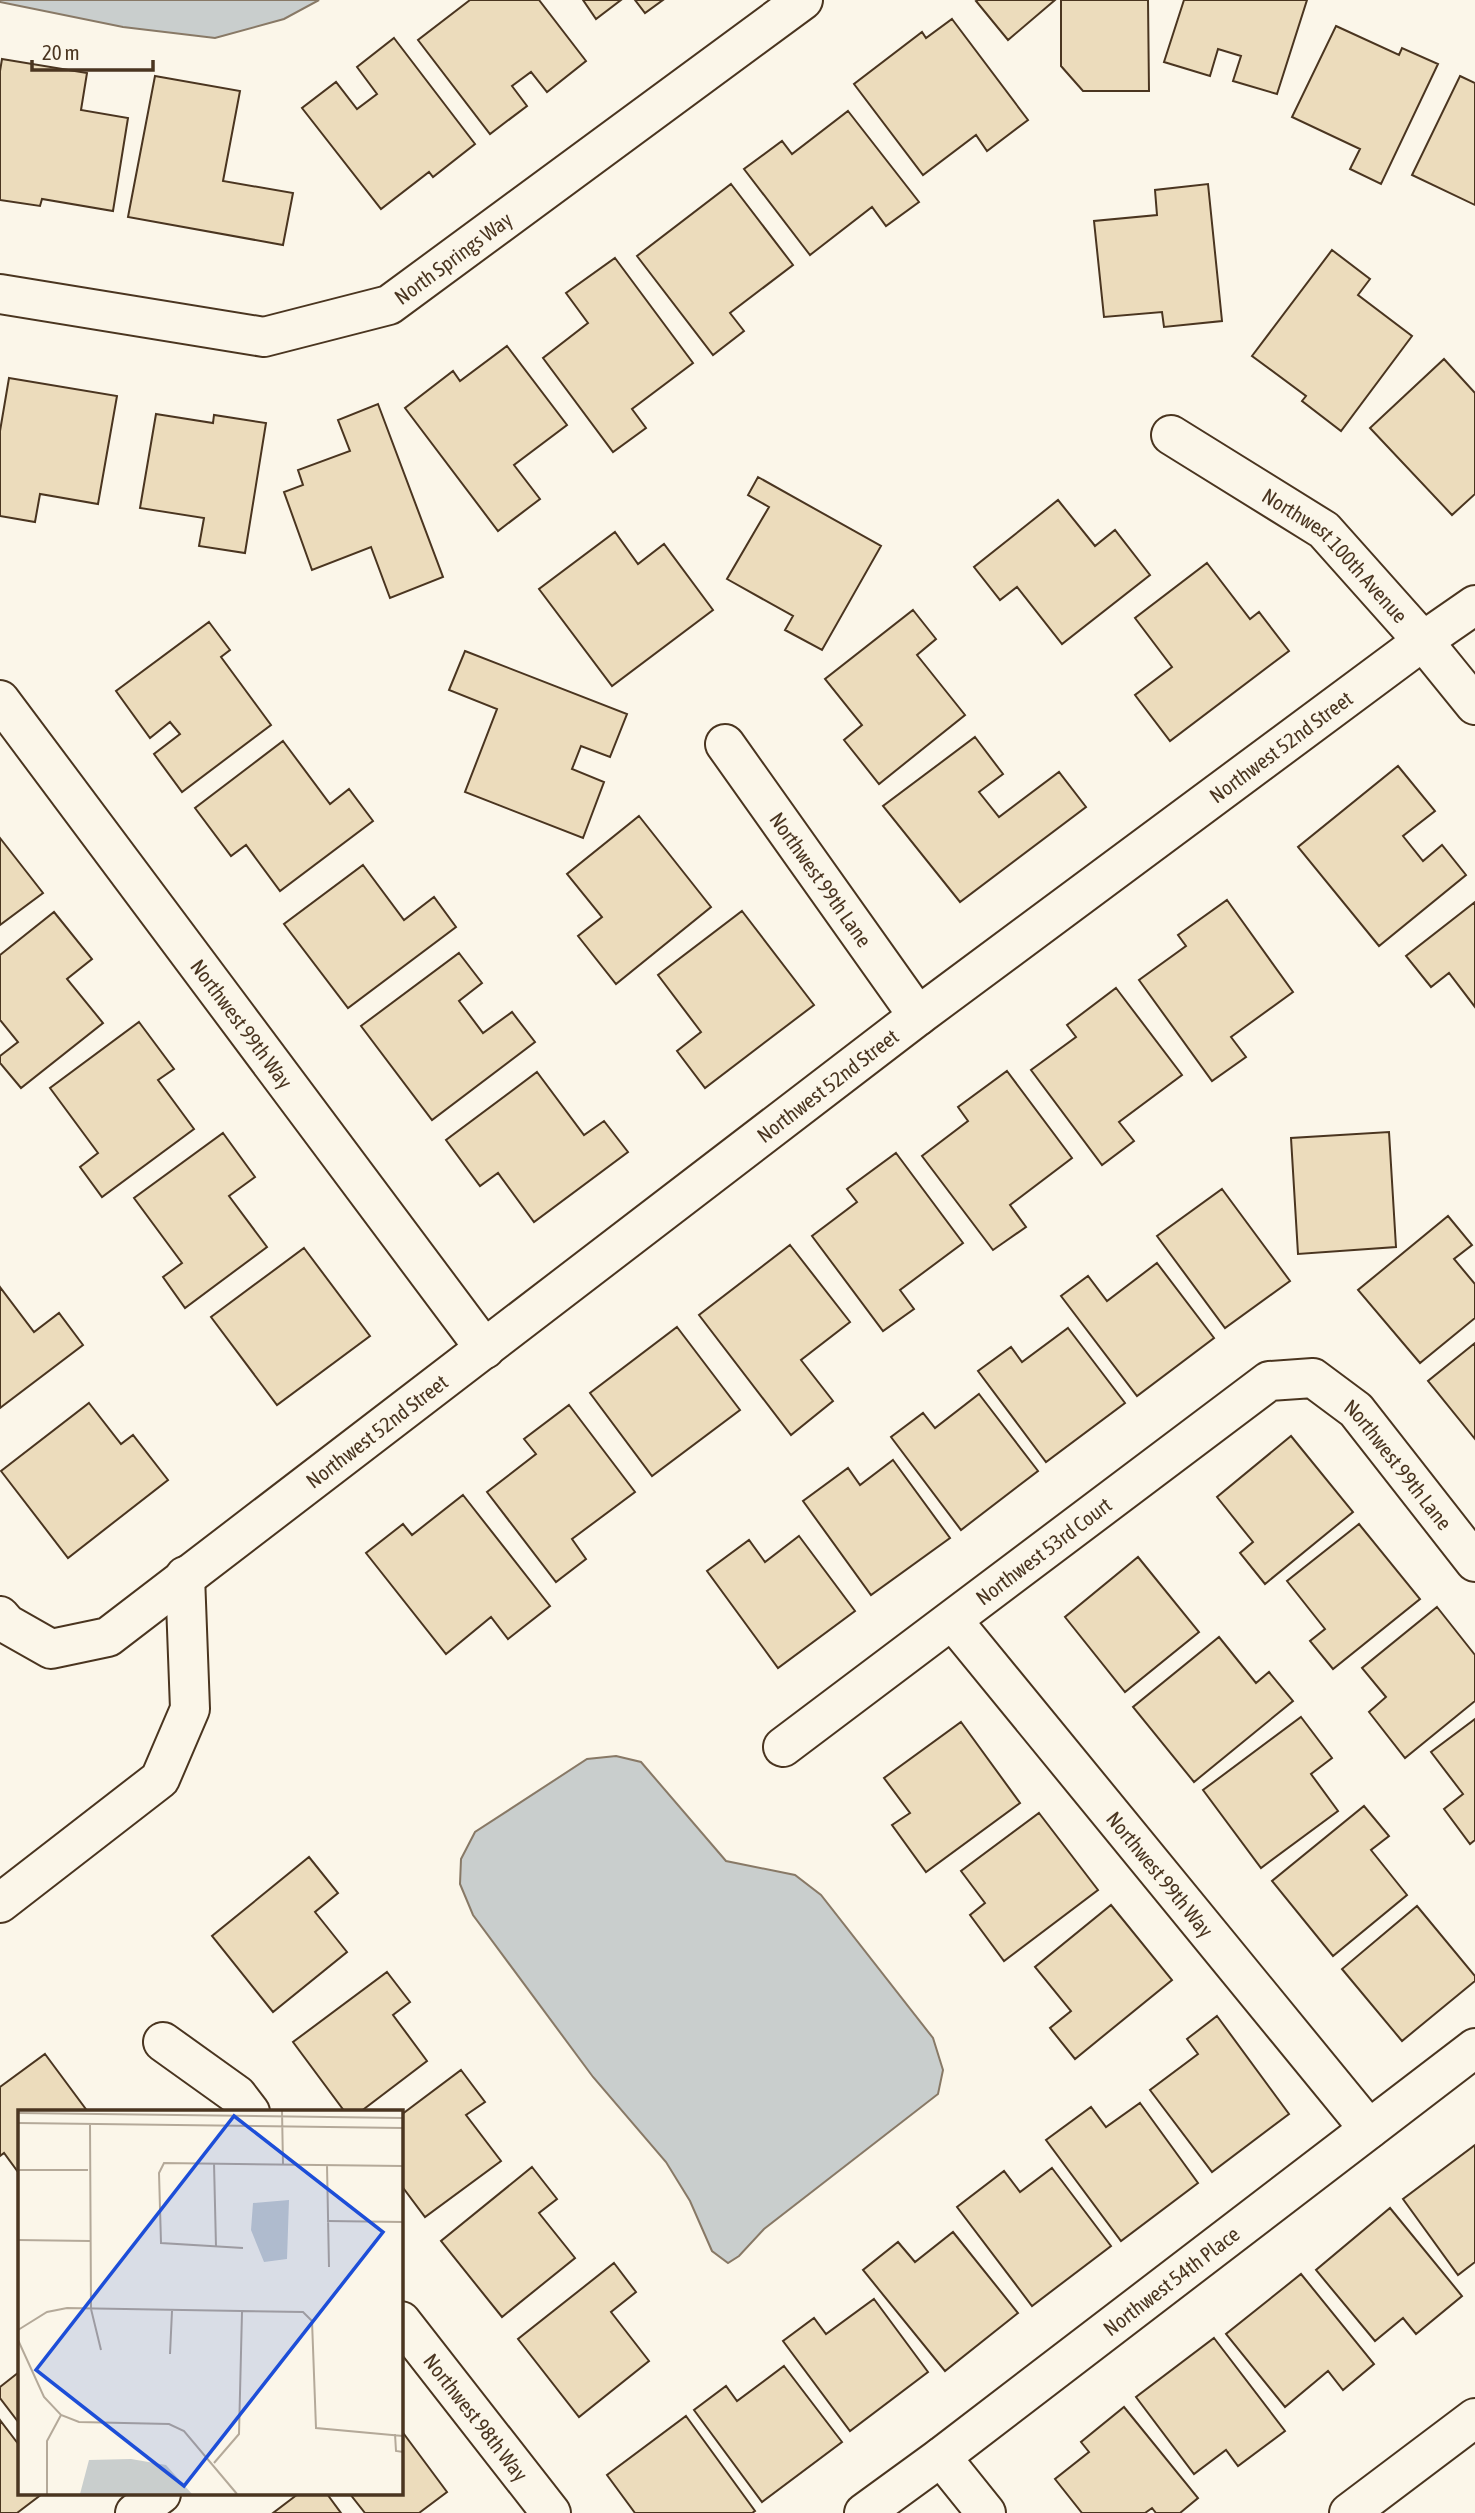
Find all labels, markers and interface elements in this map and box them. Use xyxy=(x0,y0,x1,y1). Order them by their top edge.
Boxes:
scale bar xyxy=(32,28,152,72)
text: 20 m xyxy=(42,40,80,64)
street label: North Springs Way xyxy=(390,207,517,309)
street label: Northwest 100th Avenue xyxy=(1258,483,1413,627)
street label: Northwest 52nd Street xyxy=(1205,686,1357,807)
street label: Northwest 99th Lane xyxy=(765,807,877,951)
street label: Northwest 99th Way xyxy=(186,954,298,1093)
street label: Northwest 52nd Street xyxy=(752,1024,903,1147)
street label: Northwest 52nd Street xyxy=(301,1369,452,1493)
street label: Northwest 99th Lane xyxy=(1340,1394,1457,1534)
street label: Northwest 53rd Court xyxy=(971,1492,1116,1610)
street label: Northwest 99th Way xyxy=(1102,1807,1219,1942)
inset map xyxy=(18,2110,402,2496)
street label: Northwest 54th Place xyxy=(1098,2221,1244,2340)
street label: Northwest 98th Way xyxy=(419,2349,533,2486)

